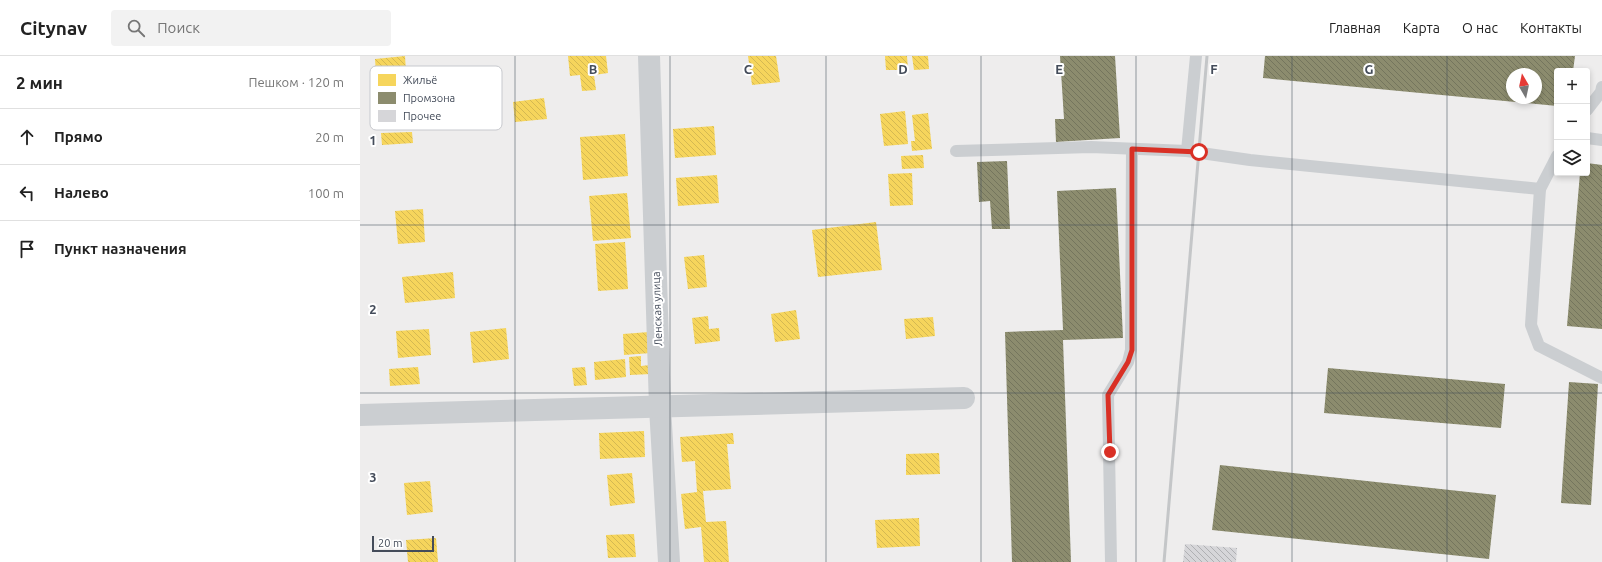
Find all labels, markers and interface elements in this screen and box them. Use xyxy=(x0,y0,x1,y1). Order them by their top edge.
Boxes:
search box xyxy=(111,10,391,46)
text: Citynav xyxy=(20,17,87,39)
icon: search xyxy=(125,17,147,39)
text: Поиск xyxy=(157,19,200,36)
text: Главная xyxy=(1329,20,1381,36)
text: Карта xyxy=(1403,20,1440,36)
text: О нас xyxy=(1462,20,1498,36)
text: Контакты xyxy=(1520,20,1582,36)
text: B xyxy=(589,62,598,76)
text: C xyxy=(744,62,753,76)
text: D xyxy=(898,62,908,76)
text: E xyxy=(1055,62,1063,76)
text: F xyxy=(1210,62,1218,76)
text: G xyxy=(1365,62,1374,76)
legend xyxy=(370,66,502,130)
north arrow xyxy=(1506,68,1542,104)
map controls xyxy=(1554,68,1590,176)
button: + xyxy=(1554,68,1590,104)
text: 2 мин xyxy=(16,73,63,92)
text: Жильё xyxy=(403,74,437,86)
text: Пешком · 120 m xyxy=(248,75,344,89)
text: Промзона xyxy=(403,92,455,104)
button: − xyxy=(1554,104,1590,140)
text: Прочее xyxy=(403,110,441,122)
icon: ahead xyxy=(16,126,38,148)
text: Прямо xyxy=(54,128,103,145)
text: 20 m xyxy=(315,130,344,144)
text: 1 xyxy=(369,133,377,147)
button: layers xyxy=(1554,140,1590,176)
route start xyxy=(1190,143,1208,161)
icon: left xyxy=(16,182,38,204)
text: Налево xyxy=(54,184,109,201)
text: 100 m xyxy=(308,186,344,200)
icon: arrive xyxy=(16,238,38,260)
text: Пункт назначения xyxy=(54,240,187,257)
street label: Ленская улица xyxy=(650,271,664,347)
text: 2 xyxy=(369,302,377,316)
route end xyxy=(1101,443,1119,461)
text: 3 xyxy=(369,470,377,484)
scale bar xyxy=(372,534,434,553)
text: 20 m xyxy=(378,537,402,549)

